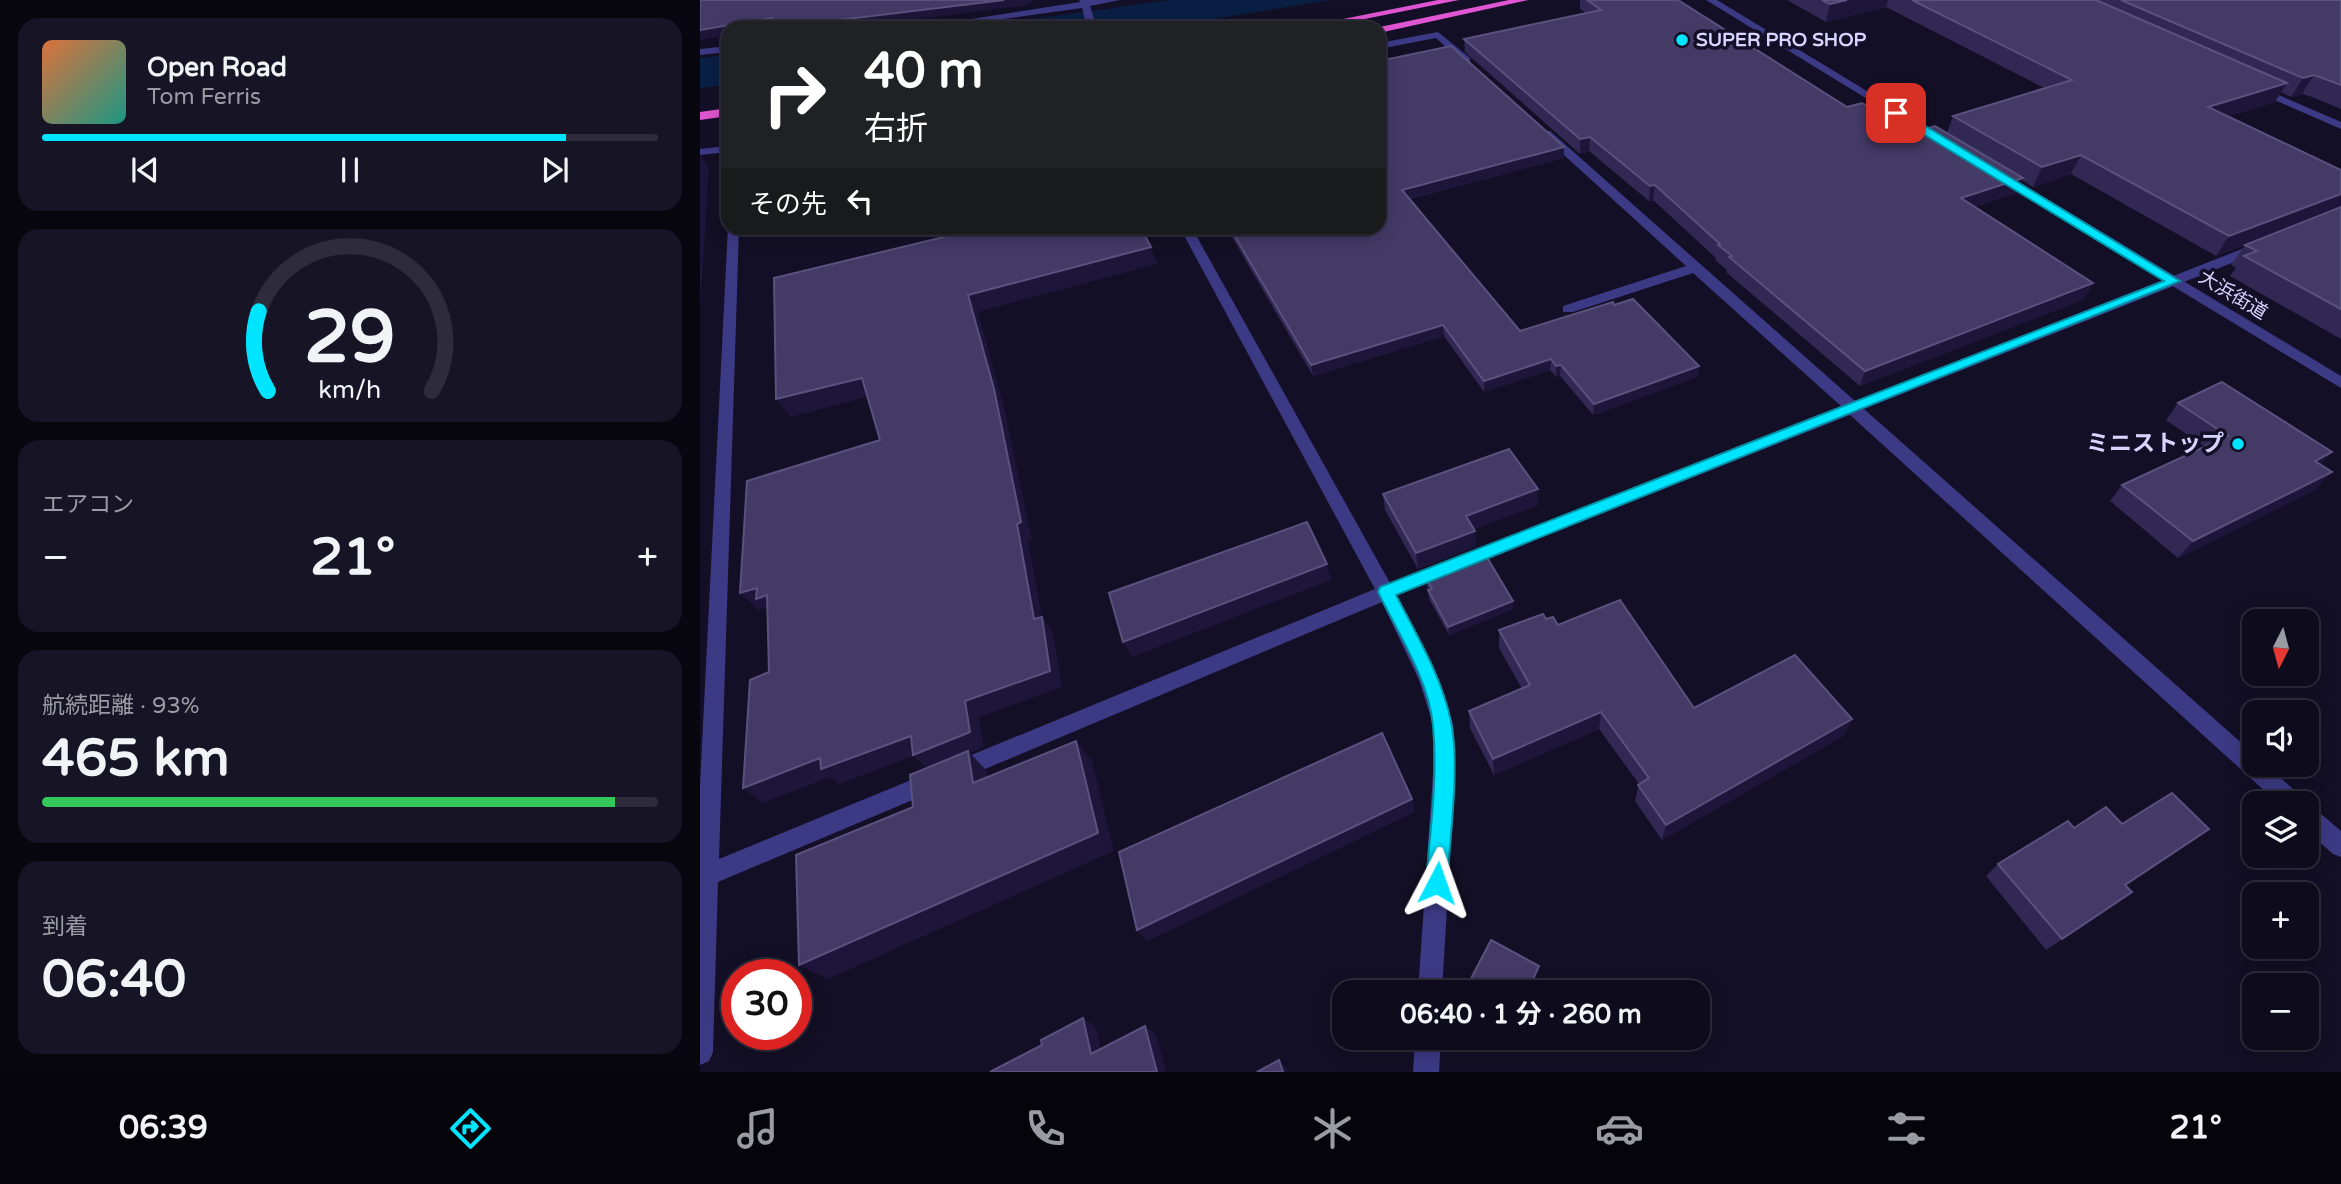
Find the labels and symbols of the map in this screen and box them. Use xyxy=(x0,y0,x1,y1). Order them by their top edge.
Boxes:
place label: SUPER PRO SHOP xyxy=(1696,29,1867,51)
marker: SUPER PRO SHOP xyxy=(1674,32,1690,48)
pin xyxy=(1866,83,1926,143)
street label: 大浜街道 xyxy=(2195,266,2271,324)
place label: ミニストップ xyxy=(2086,430,2224,458)
marker: ミニストップ xyxy=(2230,436,2246,452)
north arrow xyxy=(2242,609,2319,686)
position arrow xyxy=(1400,846,1474,920)
speed limit sign: 30 xyxy=(721,959,812,1050)

